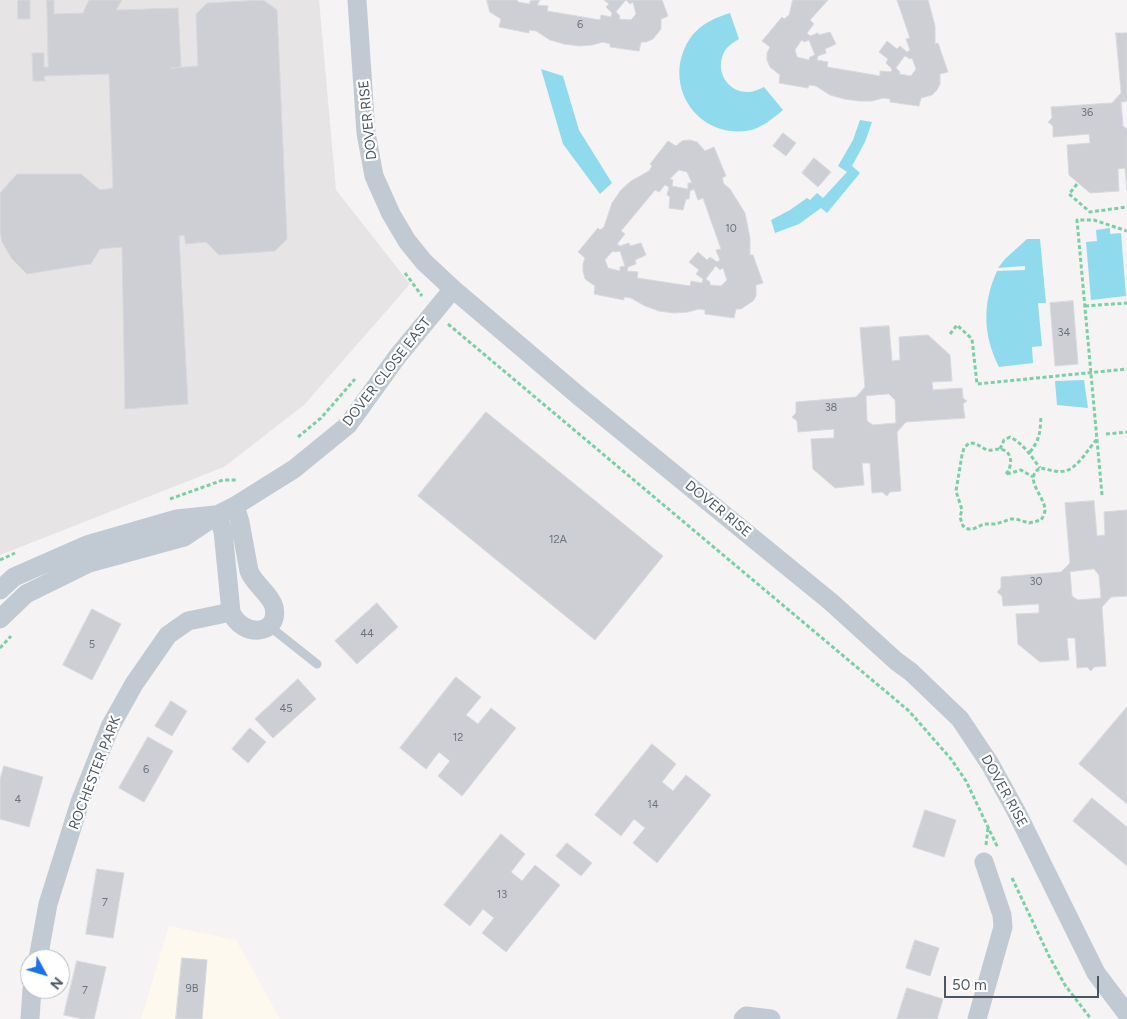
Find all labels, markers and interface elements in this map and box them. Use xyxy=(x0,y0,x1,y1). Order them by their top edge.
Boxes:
house number: 6 xyxy=(577,18,583,32)
street label: DOVER RISE xyxy=(355,79,381,161)
house number: 36 xyxy=(1081,106,1093,120)
house number: 10 xyxy=(725,222,737,236)
street label: DOVER CLOSE EAST xyxy=(339,314,435,430)
house number: 34 xyxy=(1058,326,1070,340)
house number: 38 xyxy=(825,401,837,415)
street label: DOVER RISE xyxy=(682,477,754,541)
house number: 12A xyxy=(549,533,567,547)
house number: 30 xyxy=(1029,575,1043,589)
house number: 44 xyxy=(360,627,374,641)
house number: 5 xyxy=(89,638,95,652)
house number: 45 xyxy=(279,702,293,716)
street label: ROCHESTER PARK xyxy=(66,714,124,832)
house number: 12 xyxy=(453,731,463,745)
street label: DOVER RISE xyxy=(977,752,1031,830)
house number: 6 xyxy=(143,763,149,777)
house number: 4 xyxy=(15,793,21,807)
house number: 14 xyxy=(647,798,659,812)
house number: 13 xyxy=(497,888,507,902)
house number: 7 xyxy=(102,896,108,910)
north arrow xyxy=(20,949,70,999)
scale bar xyxy=(947,966,1102,998)
text: N xyxy=(46,974,66,993)
text: 50 m xyxy=(952,976,987,994)
house number: 9B xyxy=(186,982,198,996)
house number: 7 xyxy=(82,984,88,998)

